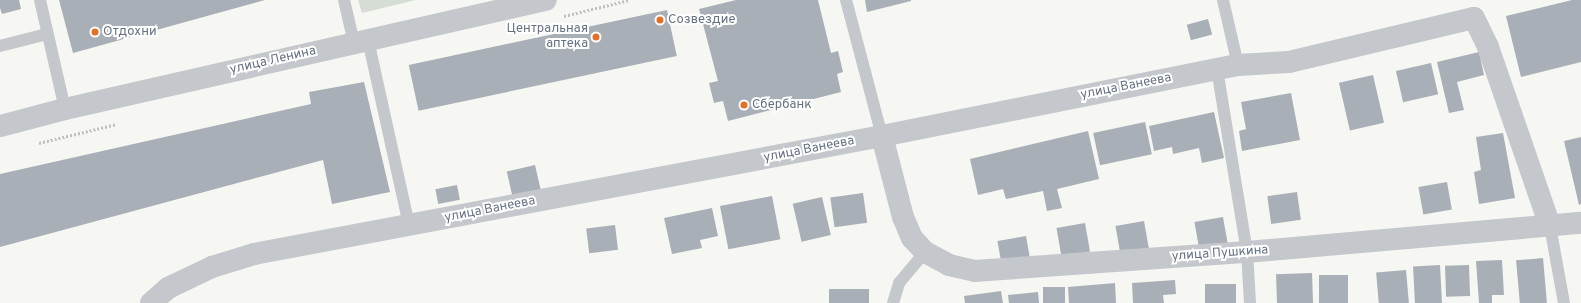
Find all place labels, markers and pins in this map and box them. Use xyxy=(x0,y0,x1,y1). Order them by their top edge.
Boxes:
place label: Созвездие xyxy=(668,12,735,28)
marker: Созвездие xyxy=(655,15,665,25)
place label: Центральная аптека xyxy=(507,22,588,53)
place label: Отдохни xyxy=(103,24,157,40)
marker: Отдохни xyxy=(90,27,100,37)
marker: Центральная аптека xyxy=(591,32,601,42)
place label: Сбербанк xyxy=(752,97,812,113)
marker: Сбербанк xyxy=(739,100,749,110)

